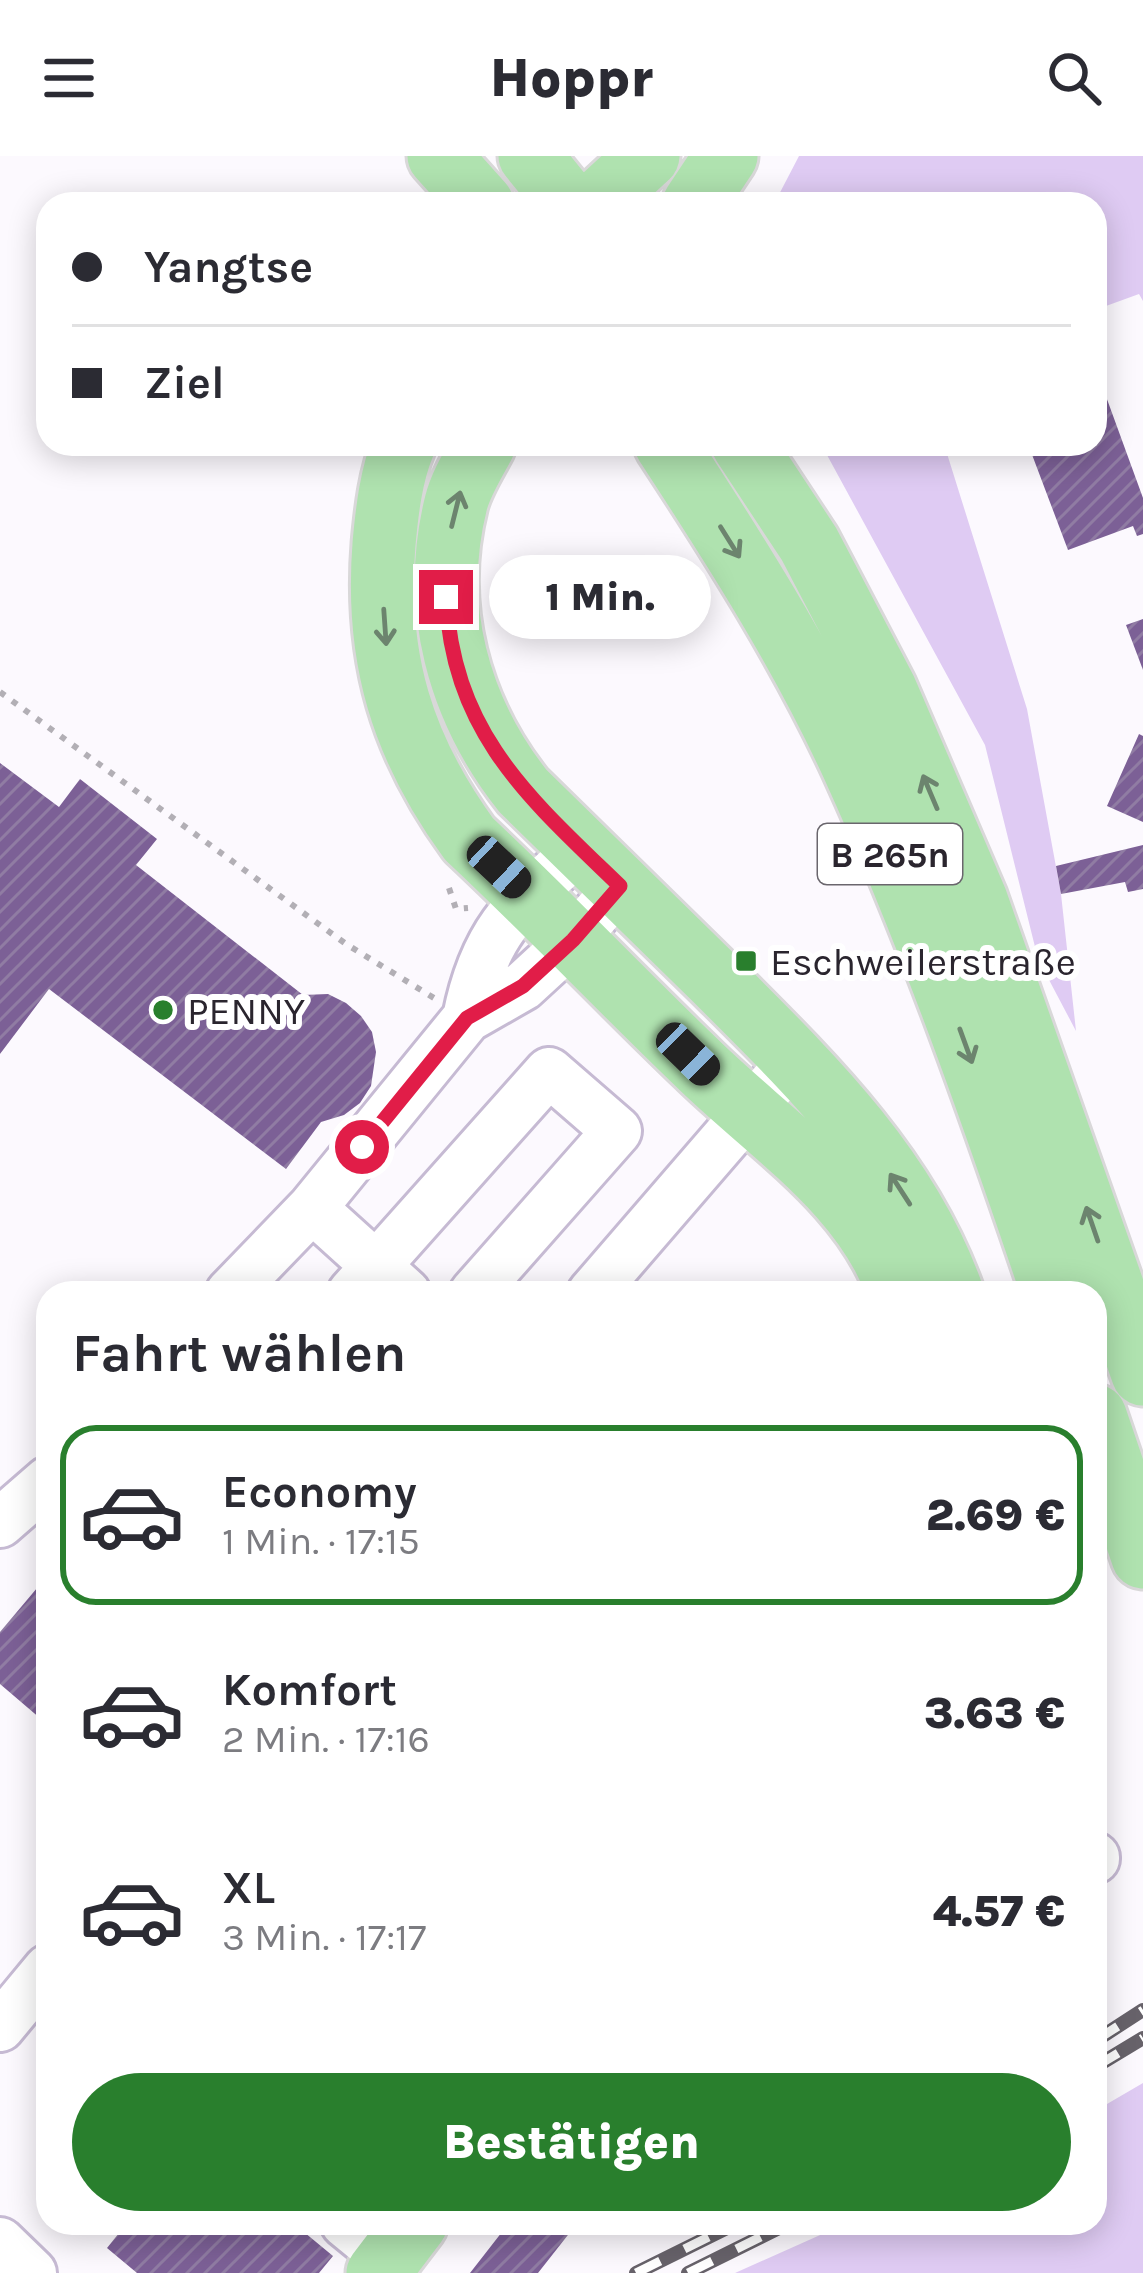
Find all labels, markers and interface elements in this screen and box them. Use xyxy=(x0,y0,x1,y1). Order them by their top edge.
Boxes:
icon: menu xyxy=(36,45,102,111)
icon: search xyxy=(1041,45,1107,111)
text: Hoppr xyxy=(490,46,653,110)
text: Yangtse xyxy=(144,241,313,293)
text: Ziel xyxy=(144,357,225,409)
one-way arrow xyxy=(446,490,468,528)
one-way arrow xyxy=(718,524,742,558)
callout: 1 Min. xyxy=(488,555,710,639)
route end xyxy=(419,570,473,624)
text: 1 Min. xyxy=(545,574,655,620)
one-way arrow xyxy=(373,607,396,646)
one-way arrow xyxy=(918,775,939,812)
road number: B 265n xyxy=(818,824,962,884)
car xyxy=(460,829,538,905)
place label: Eschweilerstraße xyxy=(770,939,1076,985)
marker: Eschweilerstraße xyxy=(733,948,759,974)
place label: PENNY xyxy=(187,988,306,1034)
marker: PENNY xyxy=(150,997,176,1023)
car xyxy=(650,1016,726,1092)
one-way arrow xyxy=(957,1027,979,1064)
route start xyxy=(335,1120,389,1174)
one-way arrow xyxy=(888,1172,913,1206)
one-way arrow xyxy=(1080,1206,1101,1243)
text: Fahrt wählen xyxy=(72,1321,406,1385)
icon: car xyxy=(78,1461,186,1569)
text: Economy xyxy=(222,1466,417,1518)
text: 2.69 € xyxy=(926,1489,1065,1541)
text: 1 Min. · 17:15 xyxy=(222,1518,420,1564)
icon: car xyxy=(78,1659,186,1767)
text: Komfort xyxy=(222,1664,397,1716)
text: 3.63 € xyxy=(924,1687,1065,1739)
text: 2 Min. · 17:16 xyxy=(222,1716,430,1762)
icon: car xyxy=(78,1857,186,1965)
text: XL xyxy=(222,1862,275,1914)
text: 4.57 € xyxy=(933,1885,1065,1937)
text: 3 Min. · 17:17 xyxy=(222,1914,426,1960)
button: Bestätigen xyxy=(72,2073,1071,2211)

